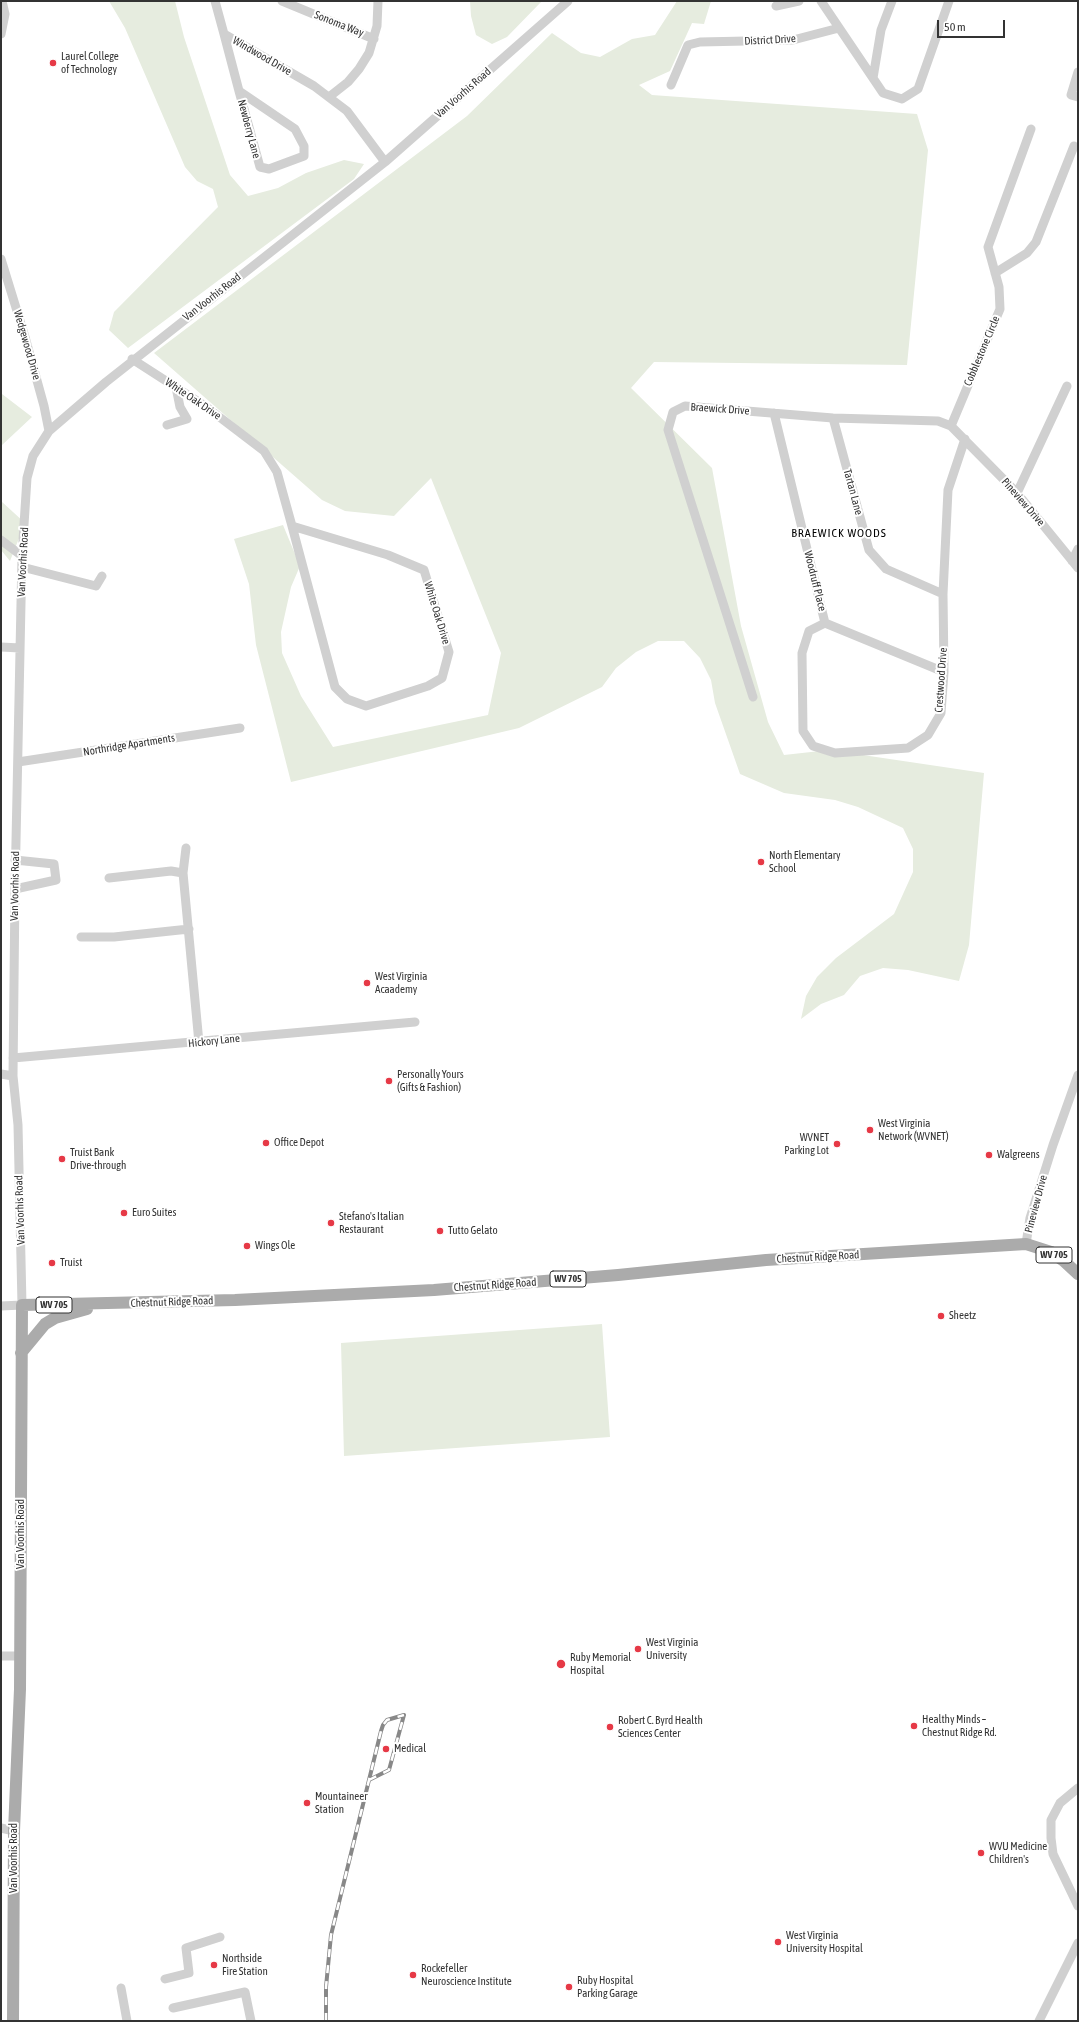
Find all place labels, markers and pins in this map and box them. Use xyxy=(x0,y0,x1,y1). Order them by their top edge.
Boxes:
place label: Laurel College of Technology xyxy=(61,50,119,76)
marker: Laurel College of Technology xyxy=(48,58,58,68)
place label: North Elementary School xyxy=(769,849,841,875)
marker: North Elementary School xyxy=(756,857,766,867)
place label: West Virginia Acaademy xyxy=(375,970,427,996)
marker: West Virginia Acaademy xyxy=(362,978,372,988)
place label: Personally Yours (Gifts & Fashion) xyxy=(397,1068,464,1094)
marker: Personally Yours (Gifts & Fashion) xyxy=(384,1076,394,1086)
place label: West Virginia Network (WVNET) xyxy=(878,1117,949,1143)
marker: West Virginia Network (WVNET) xyxy=(865,1125,875,1135)
place label: WVNET Parking Lot xyxy=(784,1131,829,1157)
place label: Office Depot xyxy=(274,1136,324,1150)
marker: Office Depot xyxy=(261,1138,271,1148)
marker: WVNET Parking Lot xyxy=(832,1139,842,1149)
place label: Truist Bank Drive-through xyxy=(70,1146,126,1172)
place label: Walgreens xyxy=(997,1148,1040,1162)
marker: Walgreens xyxy=(984,1150,994,1160)
marker: Truist Bank Drive-through xyxy=(57,1154,67,1164)
place label: Euro Suites xyxy=(132,1206,176,1220)
marker: Euro Suites xyxy=(119,1208,129,1218)
place label: Stefano's Italian Restaurant xyxy=(339,1210,404,1236)
marker: Stefano's Italian Restaurant xyxy=(326,1218,336,1228)
place label: Tutto Gelato xyxy=(448,1224,498,1238)
marker: Tutto Gelato xyxy=(435,1226,445,1236)
place label: Wings Ole xyxy=(255,1239,295,1253)
marker: Wings Ole xyxy=(242,1241,252,1251)
place label: Truist xyxy=(60,1256,82,1270)
marker: Truist xyxy=(47,1258,57,1268)
place label: Sheetz xyxy=(949,1309,976,1323)
marker: Sheetz xyxy=(936,1311,946,1321)
place label: West Virginia University xyxy=(646,1636,698,1662)
marker: West Virginia University xyxy=(633,1644,643,1654)
place label: Ruby Memorial Hospital xyxy=(570,1651,631,1677)
marker: Ruby Memorial Hospital xyxy=(555,1658,567,1670)
place label: Healthy Minds – Chestnut Ridge Rd. xyxy=(922,1713,997,1739)
place label: Robert C. Byrd Health Sciences Center xyxy=(618,1714,703,1740)
marker: Healthy Minds – Chestnut Ridge Rd. xyxy=(909,1721,919,1731)
marker: Robert C. Byrd Health Sciences Center xyxy=(605,1722,615,1732)
place label: Medical xyxy=(394,1742,426,1756)
marker: Medical xyxy=(381,1744,391,1754)
place label: Mountaineer Station xyxy=(315,1790,368,1816)
marker: Mountaineer Station xyxy=(302,1798,312,1808)
place label: WVU Medicine Children's xyxy=(989,1840,1047,1866)
marker: WVU Medicine Children's xyxy=(976,1848,986,1858)
place label: West Virginia University Hospital xyxy=(786,1929,863,1955)
marker: West Virginia University Hospital xyxy=(773,1937,783,1947)
place label: Northside Fire Station xyxy=(222,1952,268,1978)
marker: Northside Fire Station xyxy=(209,1960,219,1970)
place label: Rockefeller Neuroscience Institute xyxy=(421,1962,512,1988)
marker: Rockefeller Neuroscience Institute xyxy=(408,1970,418,1980)
place label: Ruby Hospital Parking Garage xyxy=(577,1974,638,2000)
marker: Ruby Hospital Parking Garage xyxy=(564,1982,574,1992)

